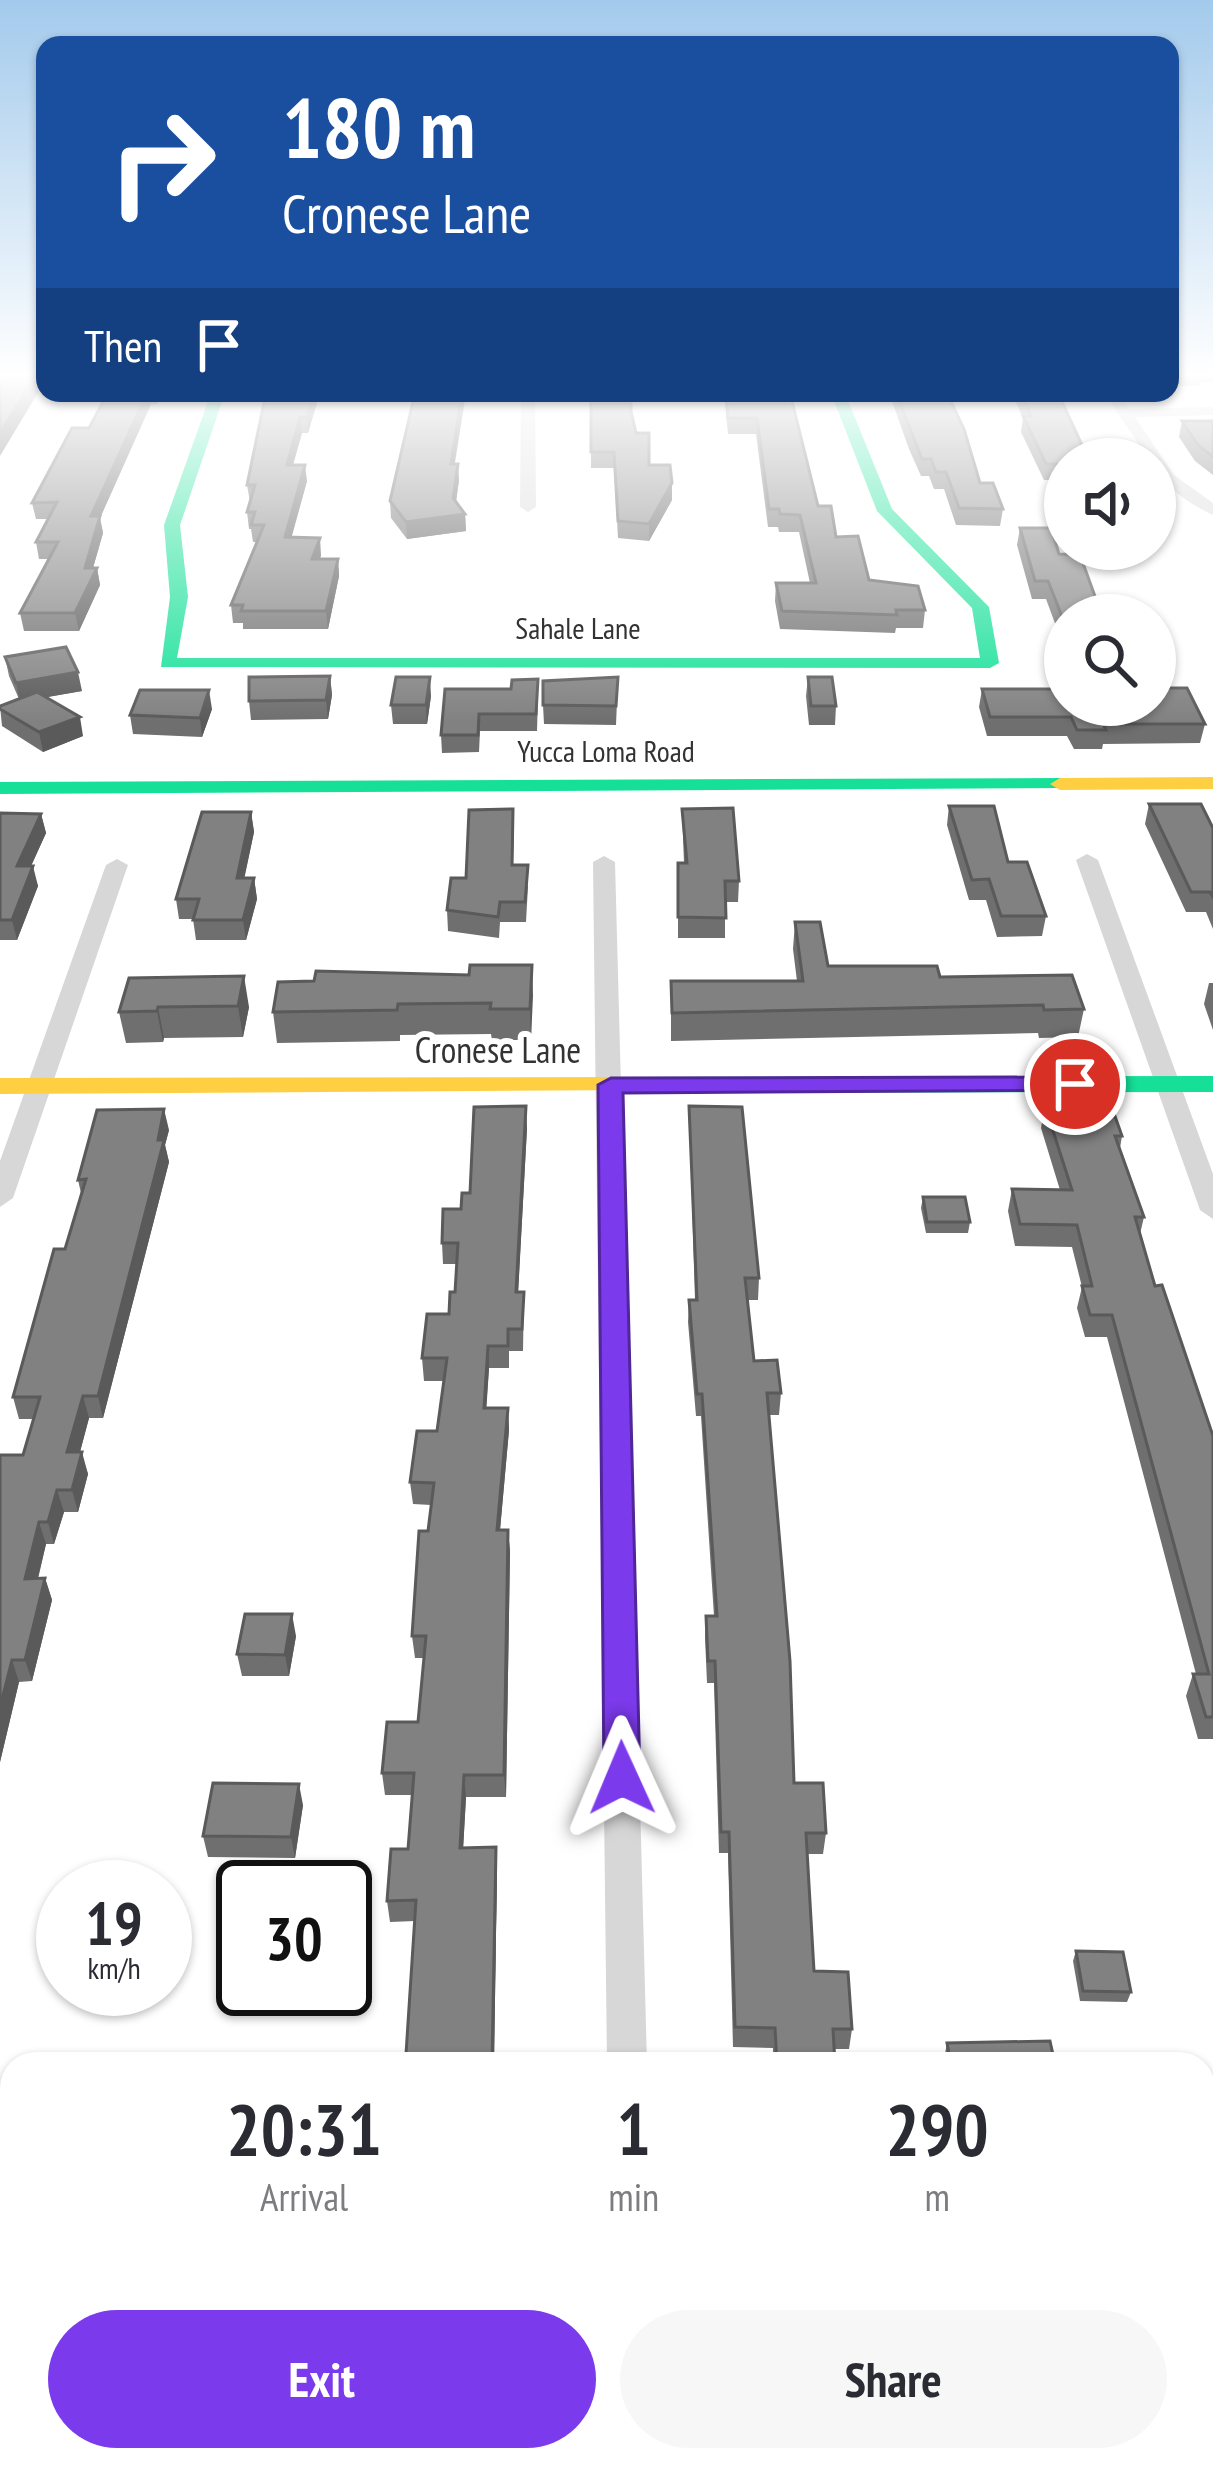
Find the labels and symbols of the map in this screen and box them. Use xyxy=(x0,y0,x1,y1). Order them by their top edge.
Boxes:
street label: Sahale Lane xyxy=(515,608,641,647)
street label: Yucca Loma Road xyxy=(517,731,695,770)
street label: Cronese Lane xyxy=(415,1026,581,1073)
pin xyxy=(1024,1033,1126,1135)
position arrow xyxy=(559,1715,685,1841)
speed limit sign: 30 xyxy=(216,1860,372,2016)

